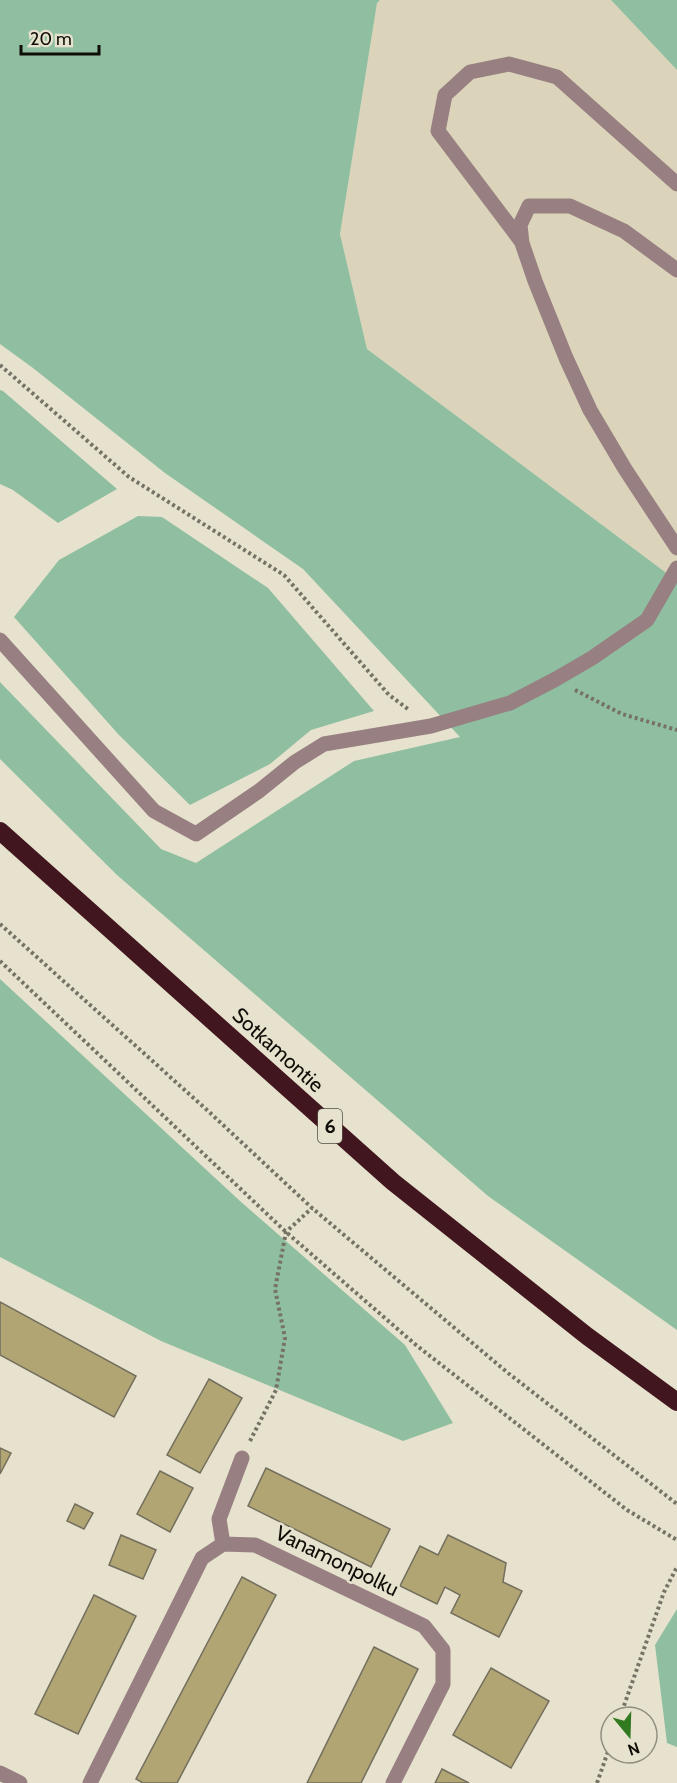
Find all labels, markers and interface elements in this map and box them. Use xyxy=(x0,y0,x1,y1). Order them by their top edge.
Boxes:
scale bar xyxy=(21,18,99,56)
text: 20 m xyxy=(30,28,72,50)
street label: Sotkamontie xyxy=(228,1002,329,1097)
road number: 6 xyxy=(318,1109,342,1143)
street label: Vanamonpolku xyxy=(271,1520,403,1601)
north arrow xyxy=(599,1705,659,1765)
text: N xyxy=(625,1738,642,1760)

